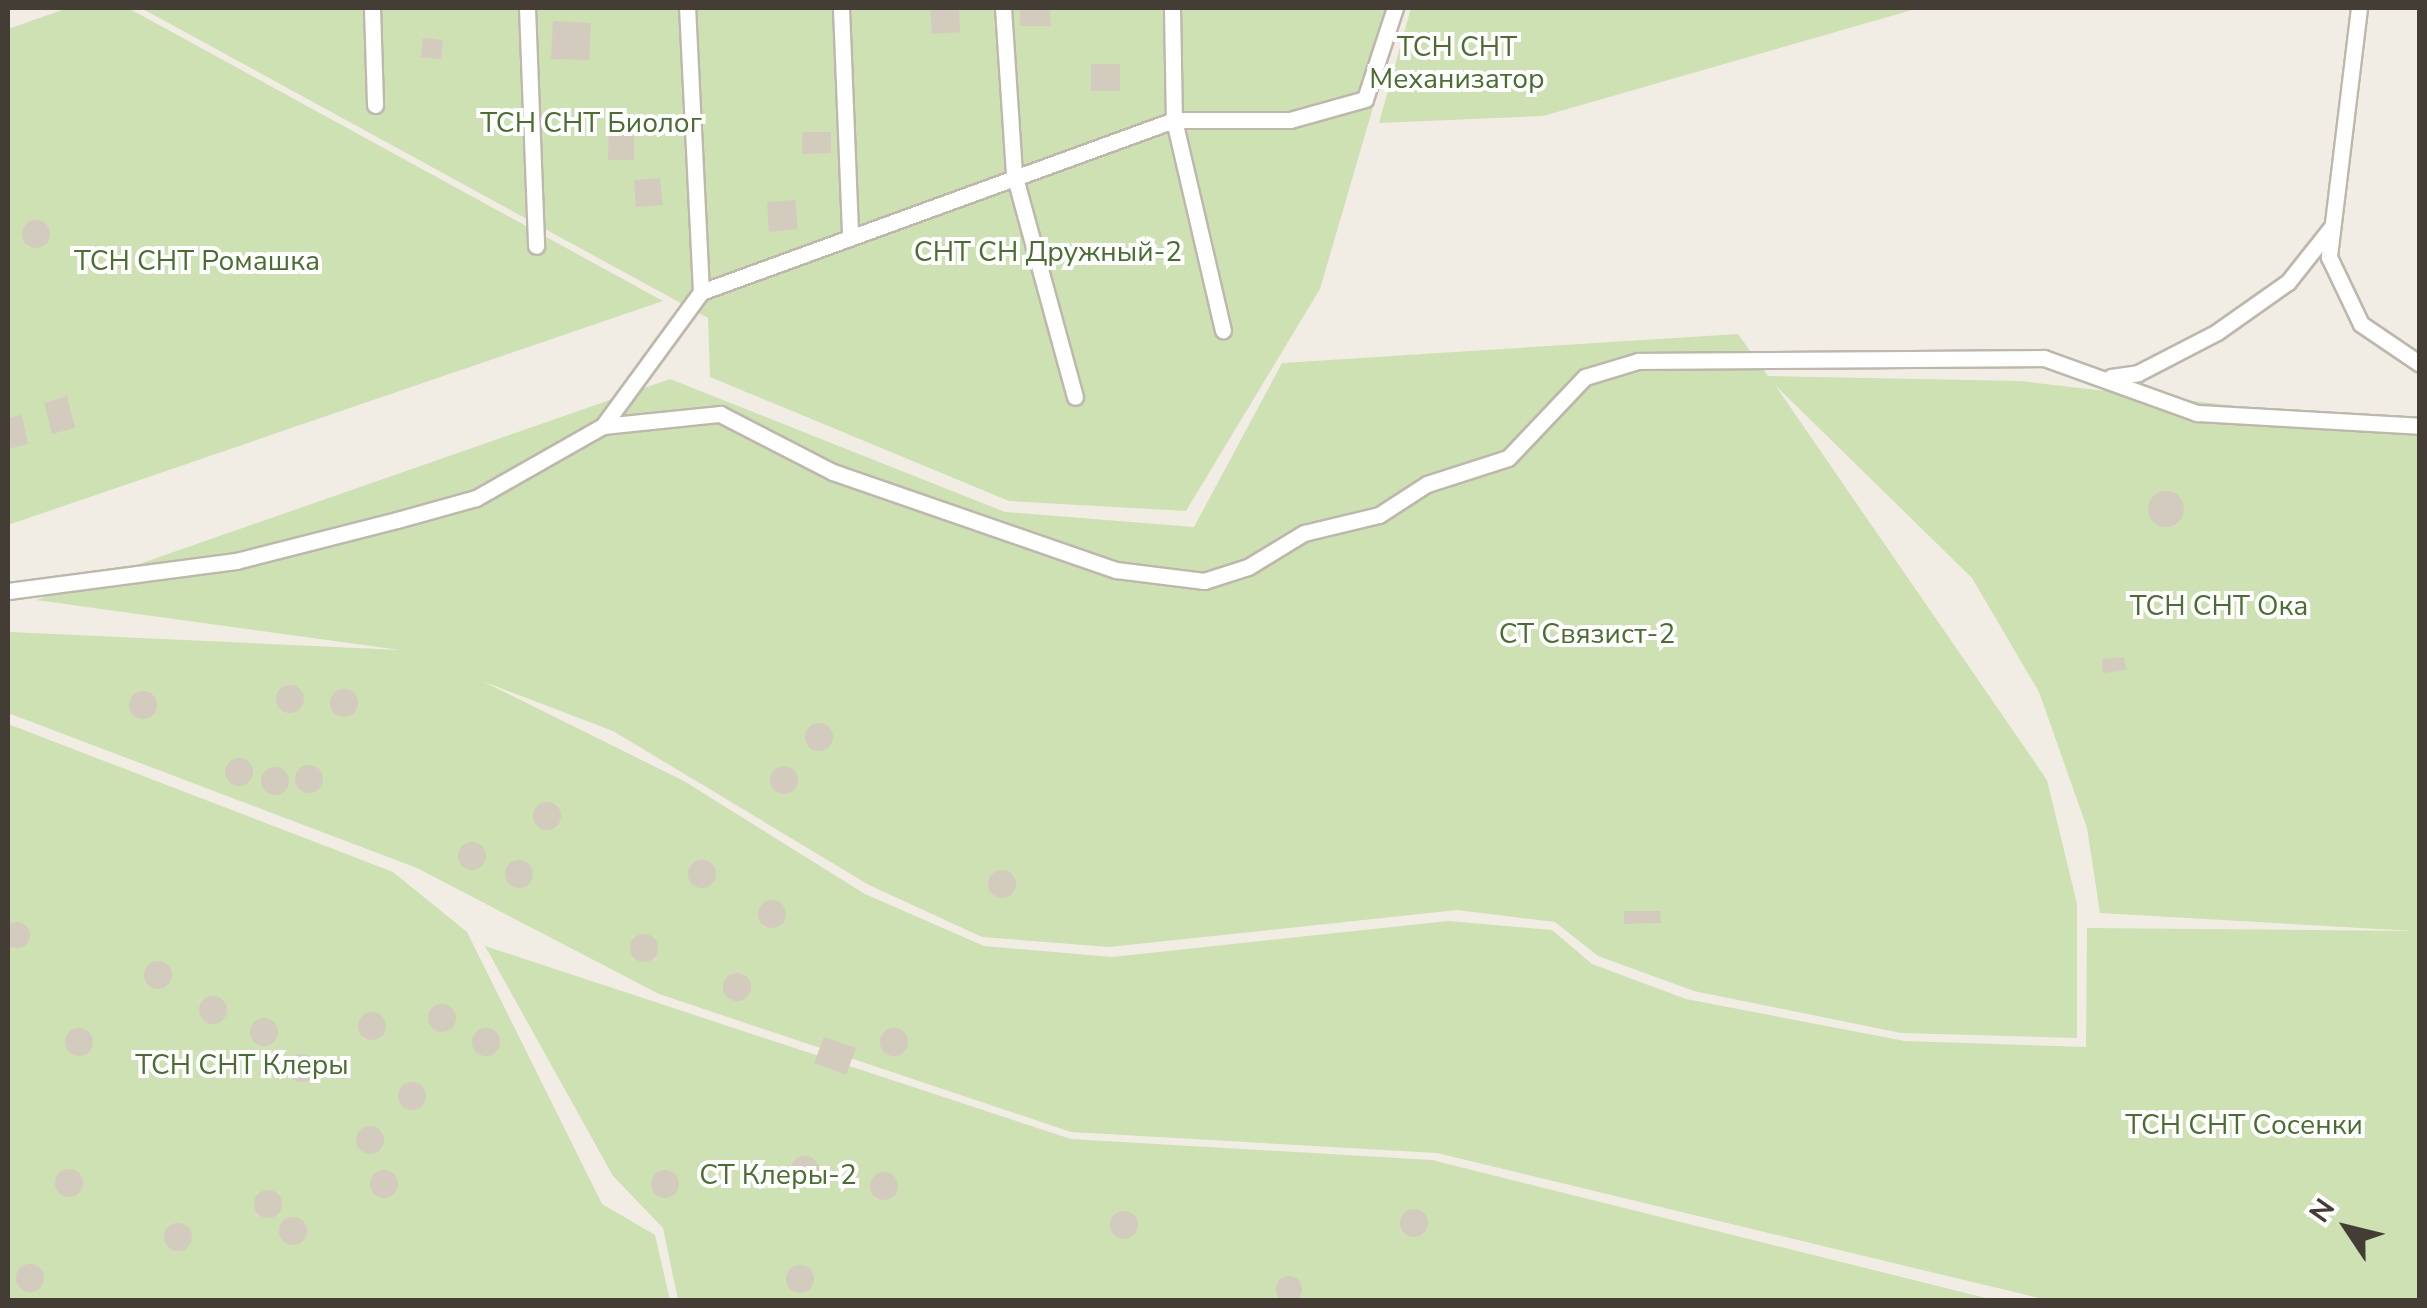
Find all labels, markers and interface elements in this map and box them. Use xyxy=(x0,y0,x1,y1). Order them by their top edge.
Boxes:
park label: ТСН СНТ Механизатор xyxy=(1369,30,1545,96)
park label: ТСН СНТ Биолог xyxy=(480,106,702,140)
park label: СНТ СН Дружный-2 xyxy=(914,235,1182,269)
park label: ТСН СНТ Ромашка xyxy=(74,244,320,278)
park label: ТСН СНТ Ока xyxy=(2130,589,2308,623)
park label: СТ Связист-2 xyxy=(1499,617,1675,651)
park label: ТСН СНТ Клеры xyxy=(135,1048,349,1082)
park label: ТСН СНТ Сосенки xyxy=(2125,1108,2363,1142)
park label: СТ Клеры-2 xyxy=(699,1158,857,1192)
north arrow xyxy=(2297,1178,2397,1278)
text: N xyxy=(2301,1191,2344,1230)

